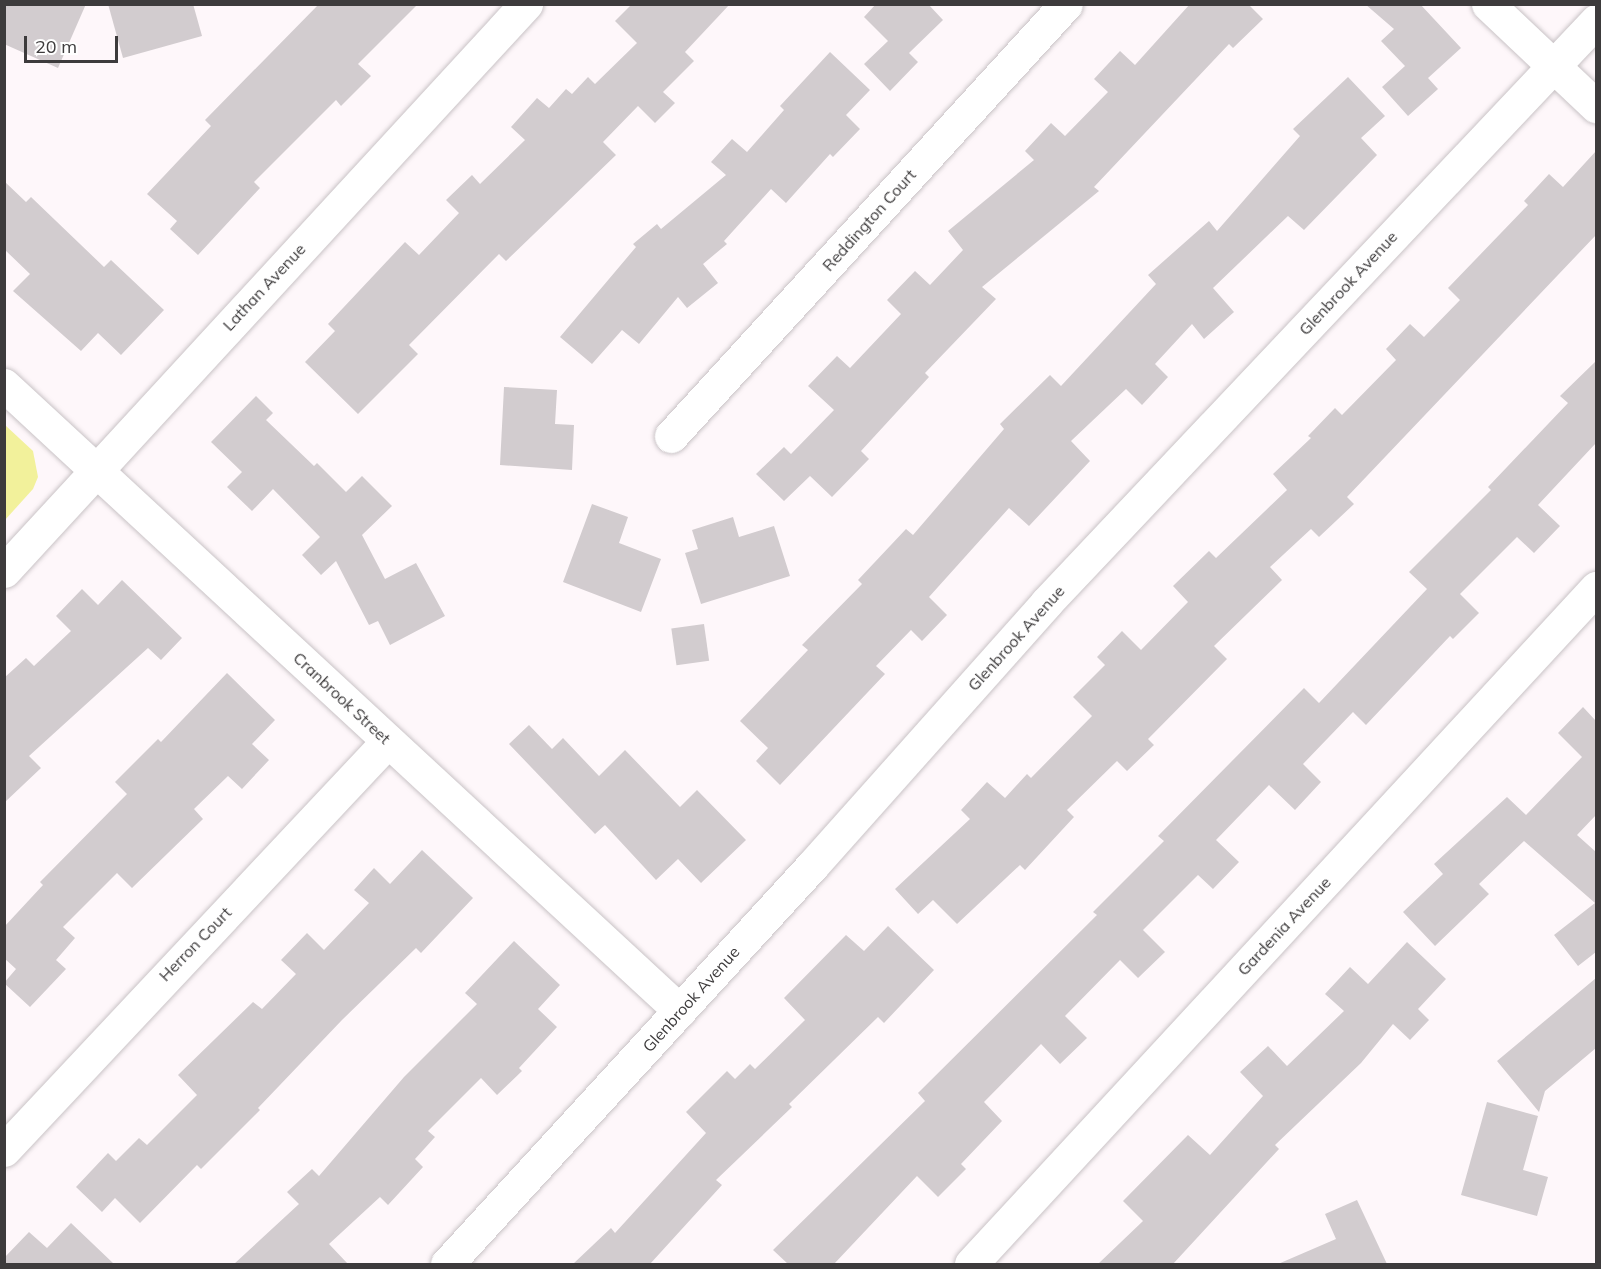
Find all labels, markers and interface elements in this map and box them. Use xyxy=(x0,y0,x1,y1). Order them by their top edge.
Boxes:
scale bar xyxy=(27,24,122,62)
text: 20 m xyxy=(35,35,77,58)
street label: Reddington Court xyxy=(818,165,920,275)
street label: Glenbrook Avenue xyxy=(1295,227,1401,339)
street label: Lathan Avenue xyxy=(219,239,309,335)
street label: Glenbrook Avenue xyxy=(964,581,1068,695)
street label: Cranbrook Street xyxy=(289,648,395,748)
street label: Gardenia Avenue xyxy=(1233,873,1335,979)
street label: Herron Court xyxy=(155,903,235,985)
street label: Glenbrook Avenue xyxy=(639,942,743,1056)

